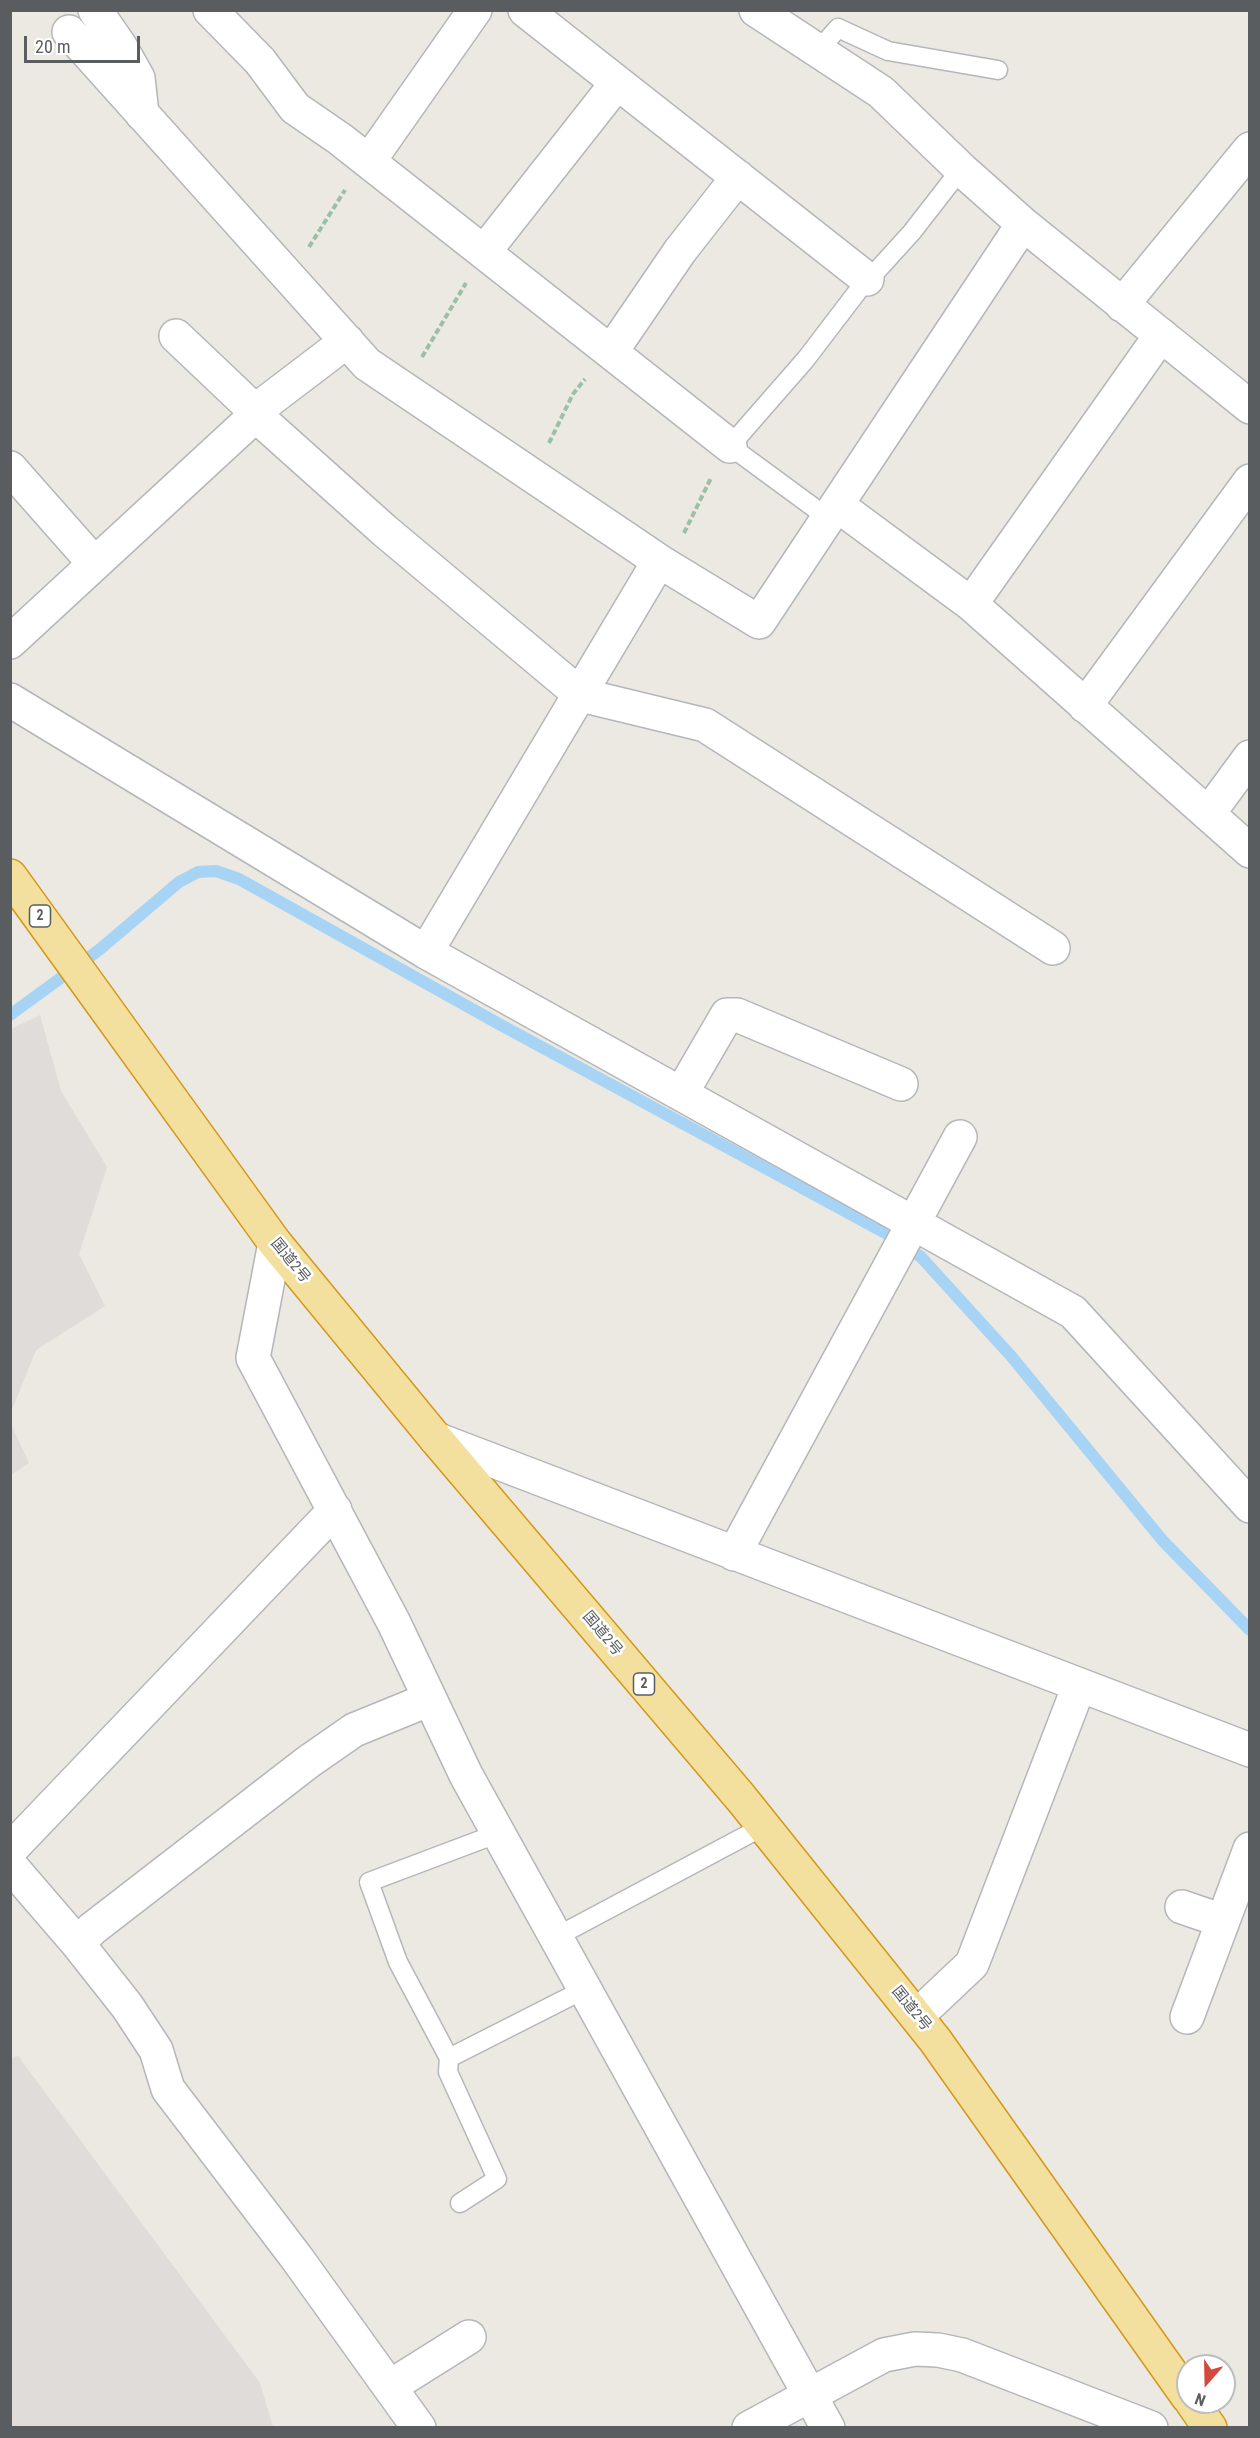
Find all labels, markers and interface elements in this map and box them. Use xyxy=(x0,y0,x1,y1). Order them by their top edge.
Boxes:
scale bar xyxy=(27,24,142,62)
text: 20 m xyxy=(35,36,70,57)
road number: 2 xyxy=(30,905,51,927)
street label: 国道2号 xyxy=(267,1235,313,1287)
street label: 国道2号 xyxy=(578,1608,626,1660)
road number: 2 xyxy=(634,1673,654,1695)
street label: 国道2号 xyxy=(888,1983,934,2035)
north arrow xyxy=(1176,2354,1236,2414)
text: N xyxy=(1193,2389,1208,2410)

